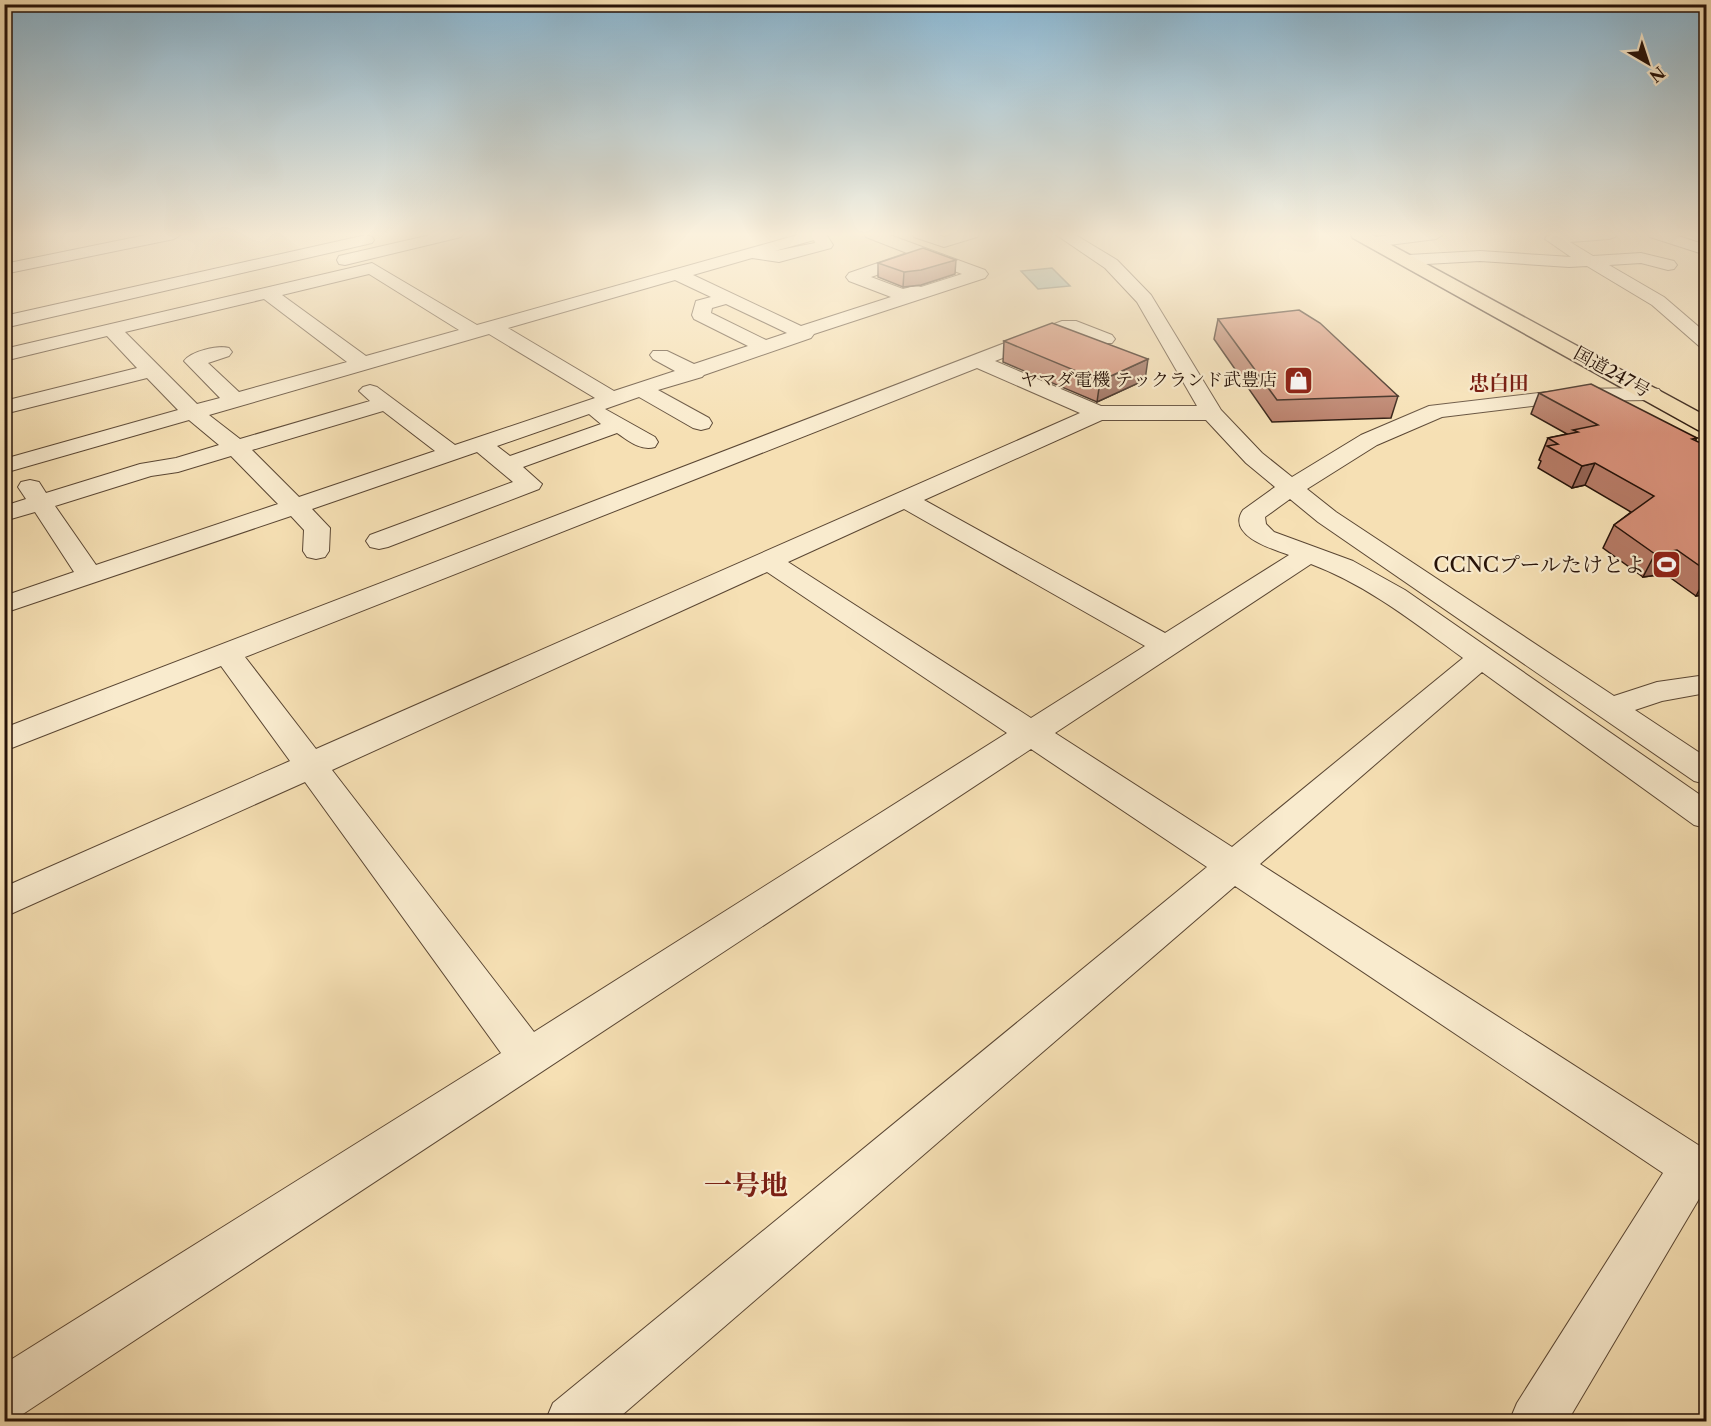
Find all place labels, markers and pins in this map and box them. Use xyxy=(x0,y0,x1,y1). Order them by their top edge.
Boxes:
shop icon: ヤマダ電機 テックランド武豊店 xyxy=(1282,364,1314,396)
place label: ヤマダ電機 テックランド武豊店 xyxy=(1020,369,1277,391)
sports icon: CCNCプールたけとよ xyxy=(1650,549,1682,581)
place label: CCNCプールたけとよ xyxy=(1433,552,1645,577)

